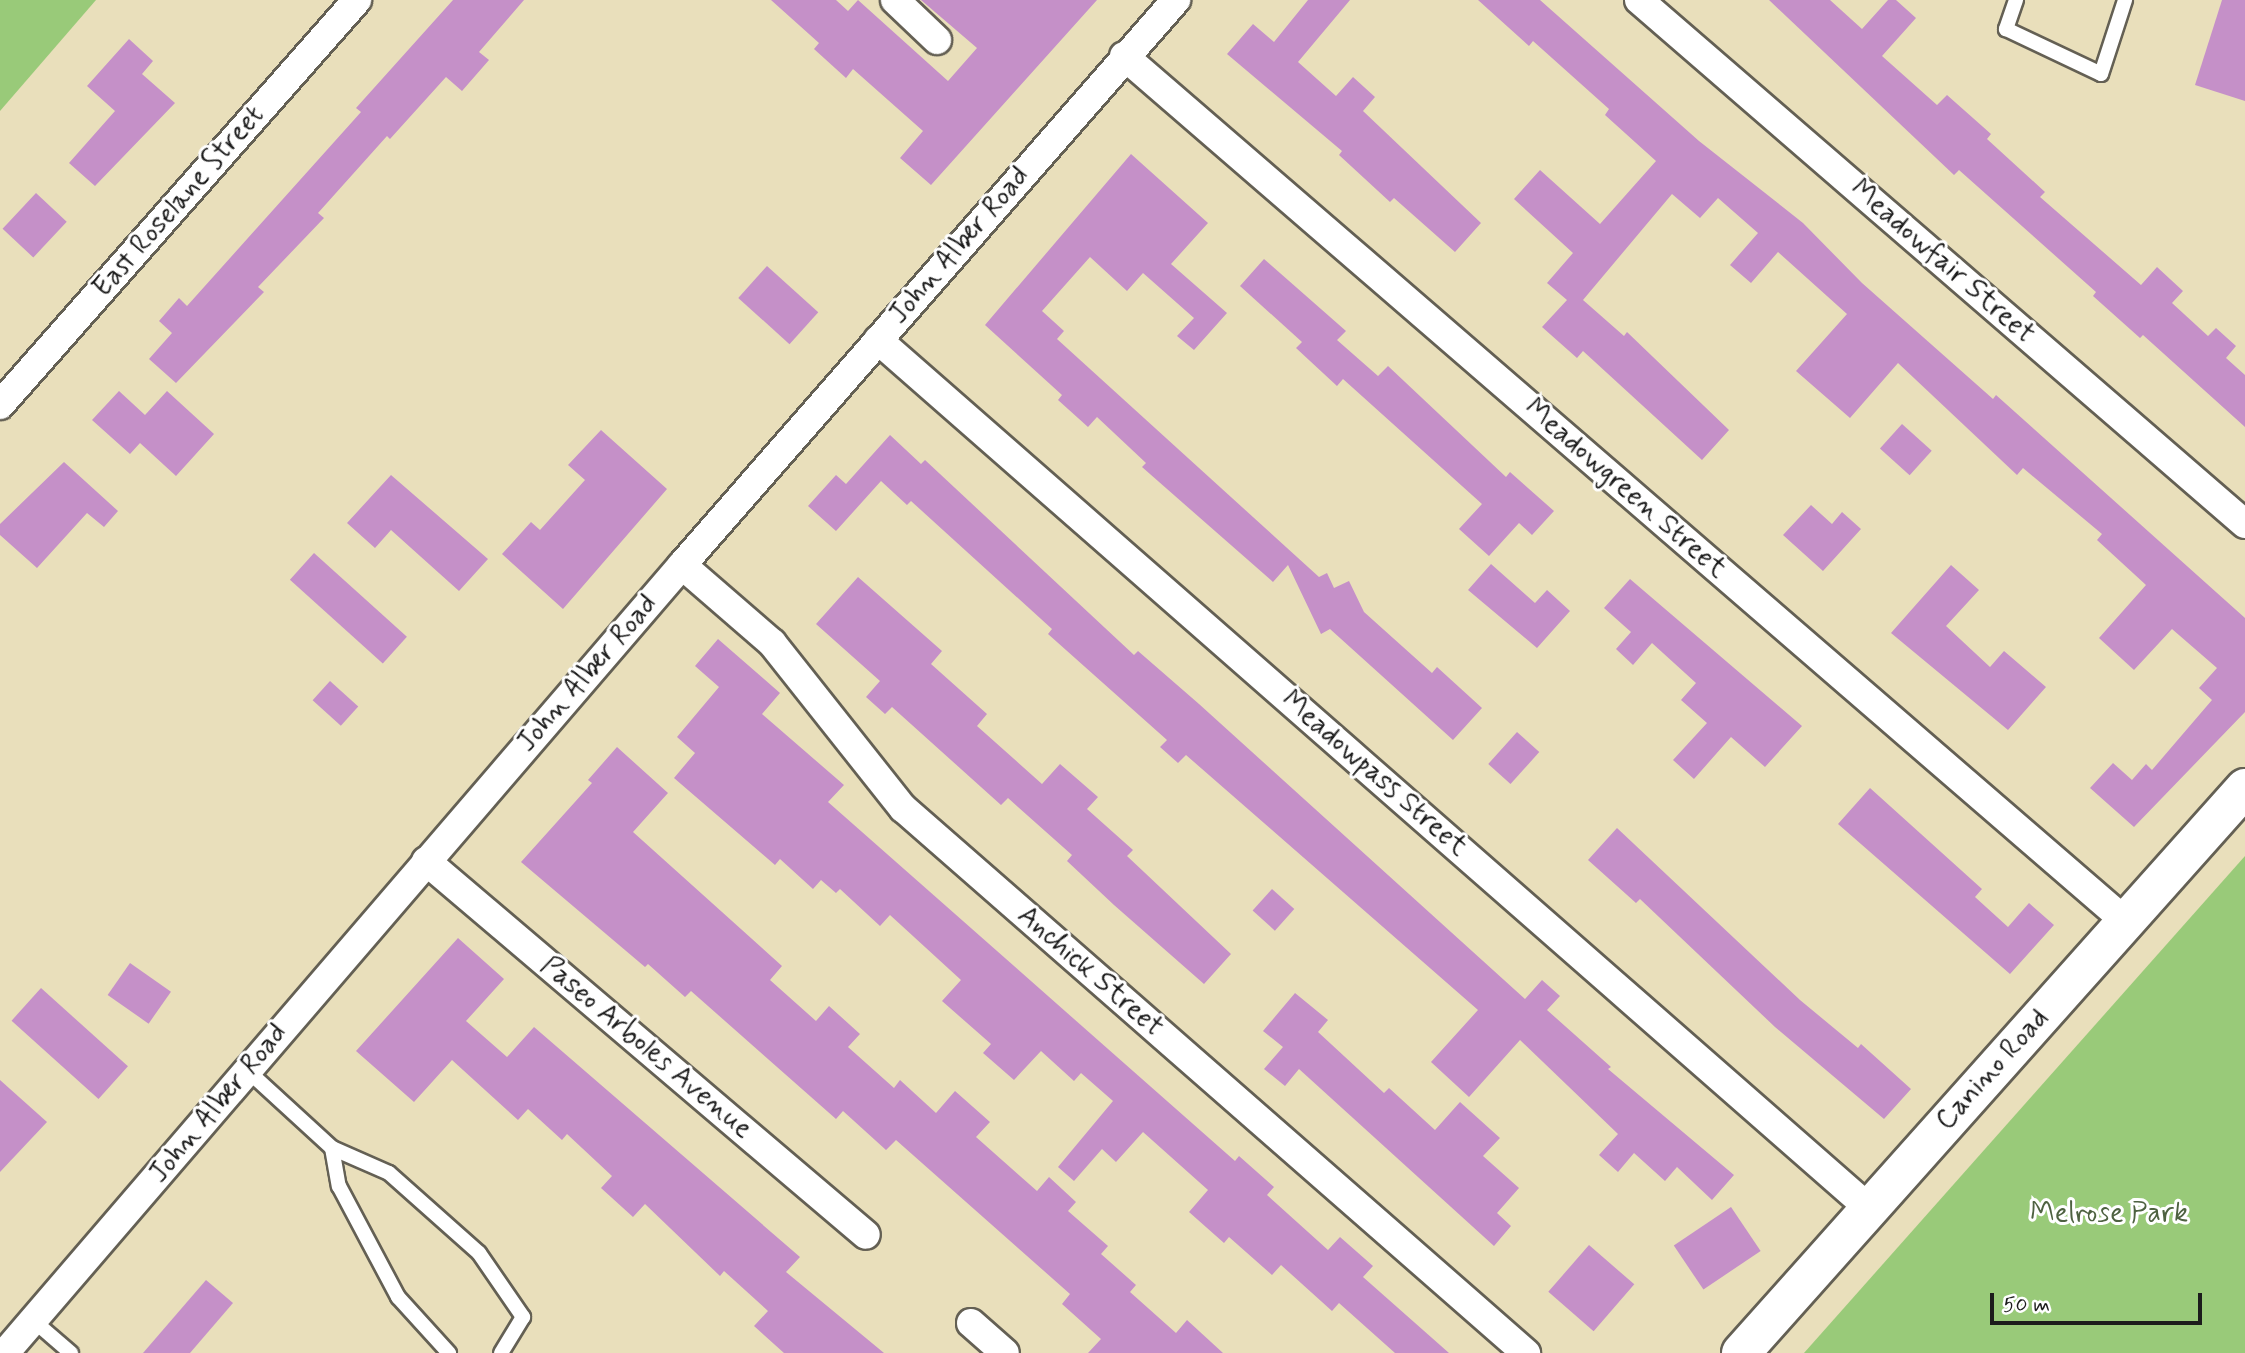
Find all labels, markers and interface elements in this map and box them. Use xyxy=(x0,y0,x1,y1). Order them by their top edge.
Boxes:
street label: East Roselane Street xyxy=(85,97,273,307)
street label: John Alber Road xyxy=(882,160,1038,332)
street label: Meadowfair Street xyxy=(1843,173,2041,351)
street label: Meadowgreen Street xyxy=(1517,392,1733,586)
street label: John Alber Road xyxy=(510,588,666,760)
street label: Meadowpass Street xyxy=(1274,684,1474,864)
street label: Anchick Street xyxy=(1011,900,1169,1044)
street label: Paseo Arboles Avenue xyxy=(536,952,756,1144)
street label: Canino Road xyxy=(1930,1002,2056,1138)
street label: John Alber Road xyxy=(142,1017,296,1191)
park label: Melrose Park xyxy=(2031,1197,2187,1231)
scale bar xyxy=(1993,1280,2205,1324)
text: 50 m xyxy=(2003,1291,2050,1319)

